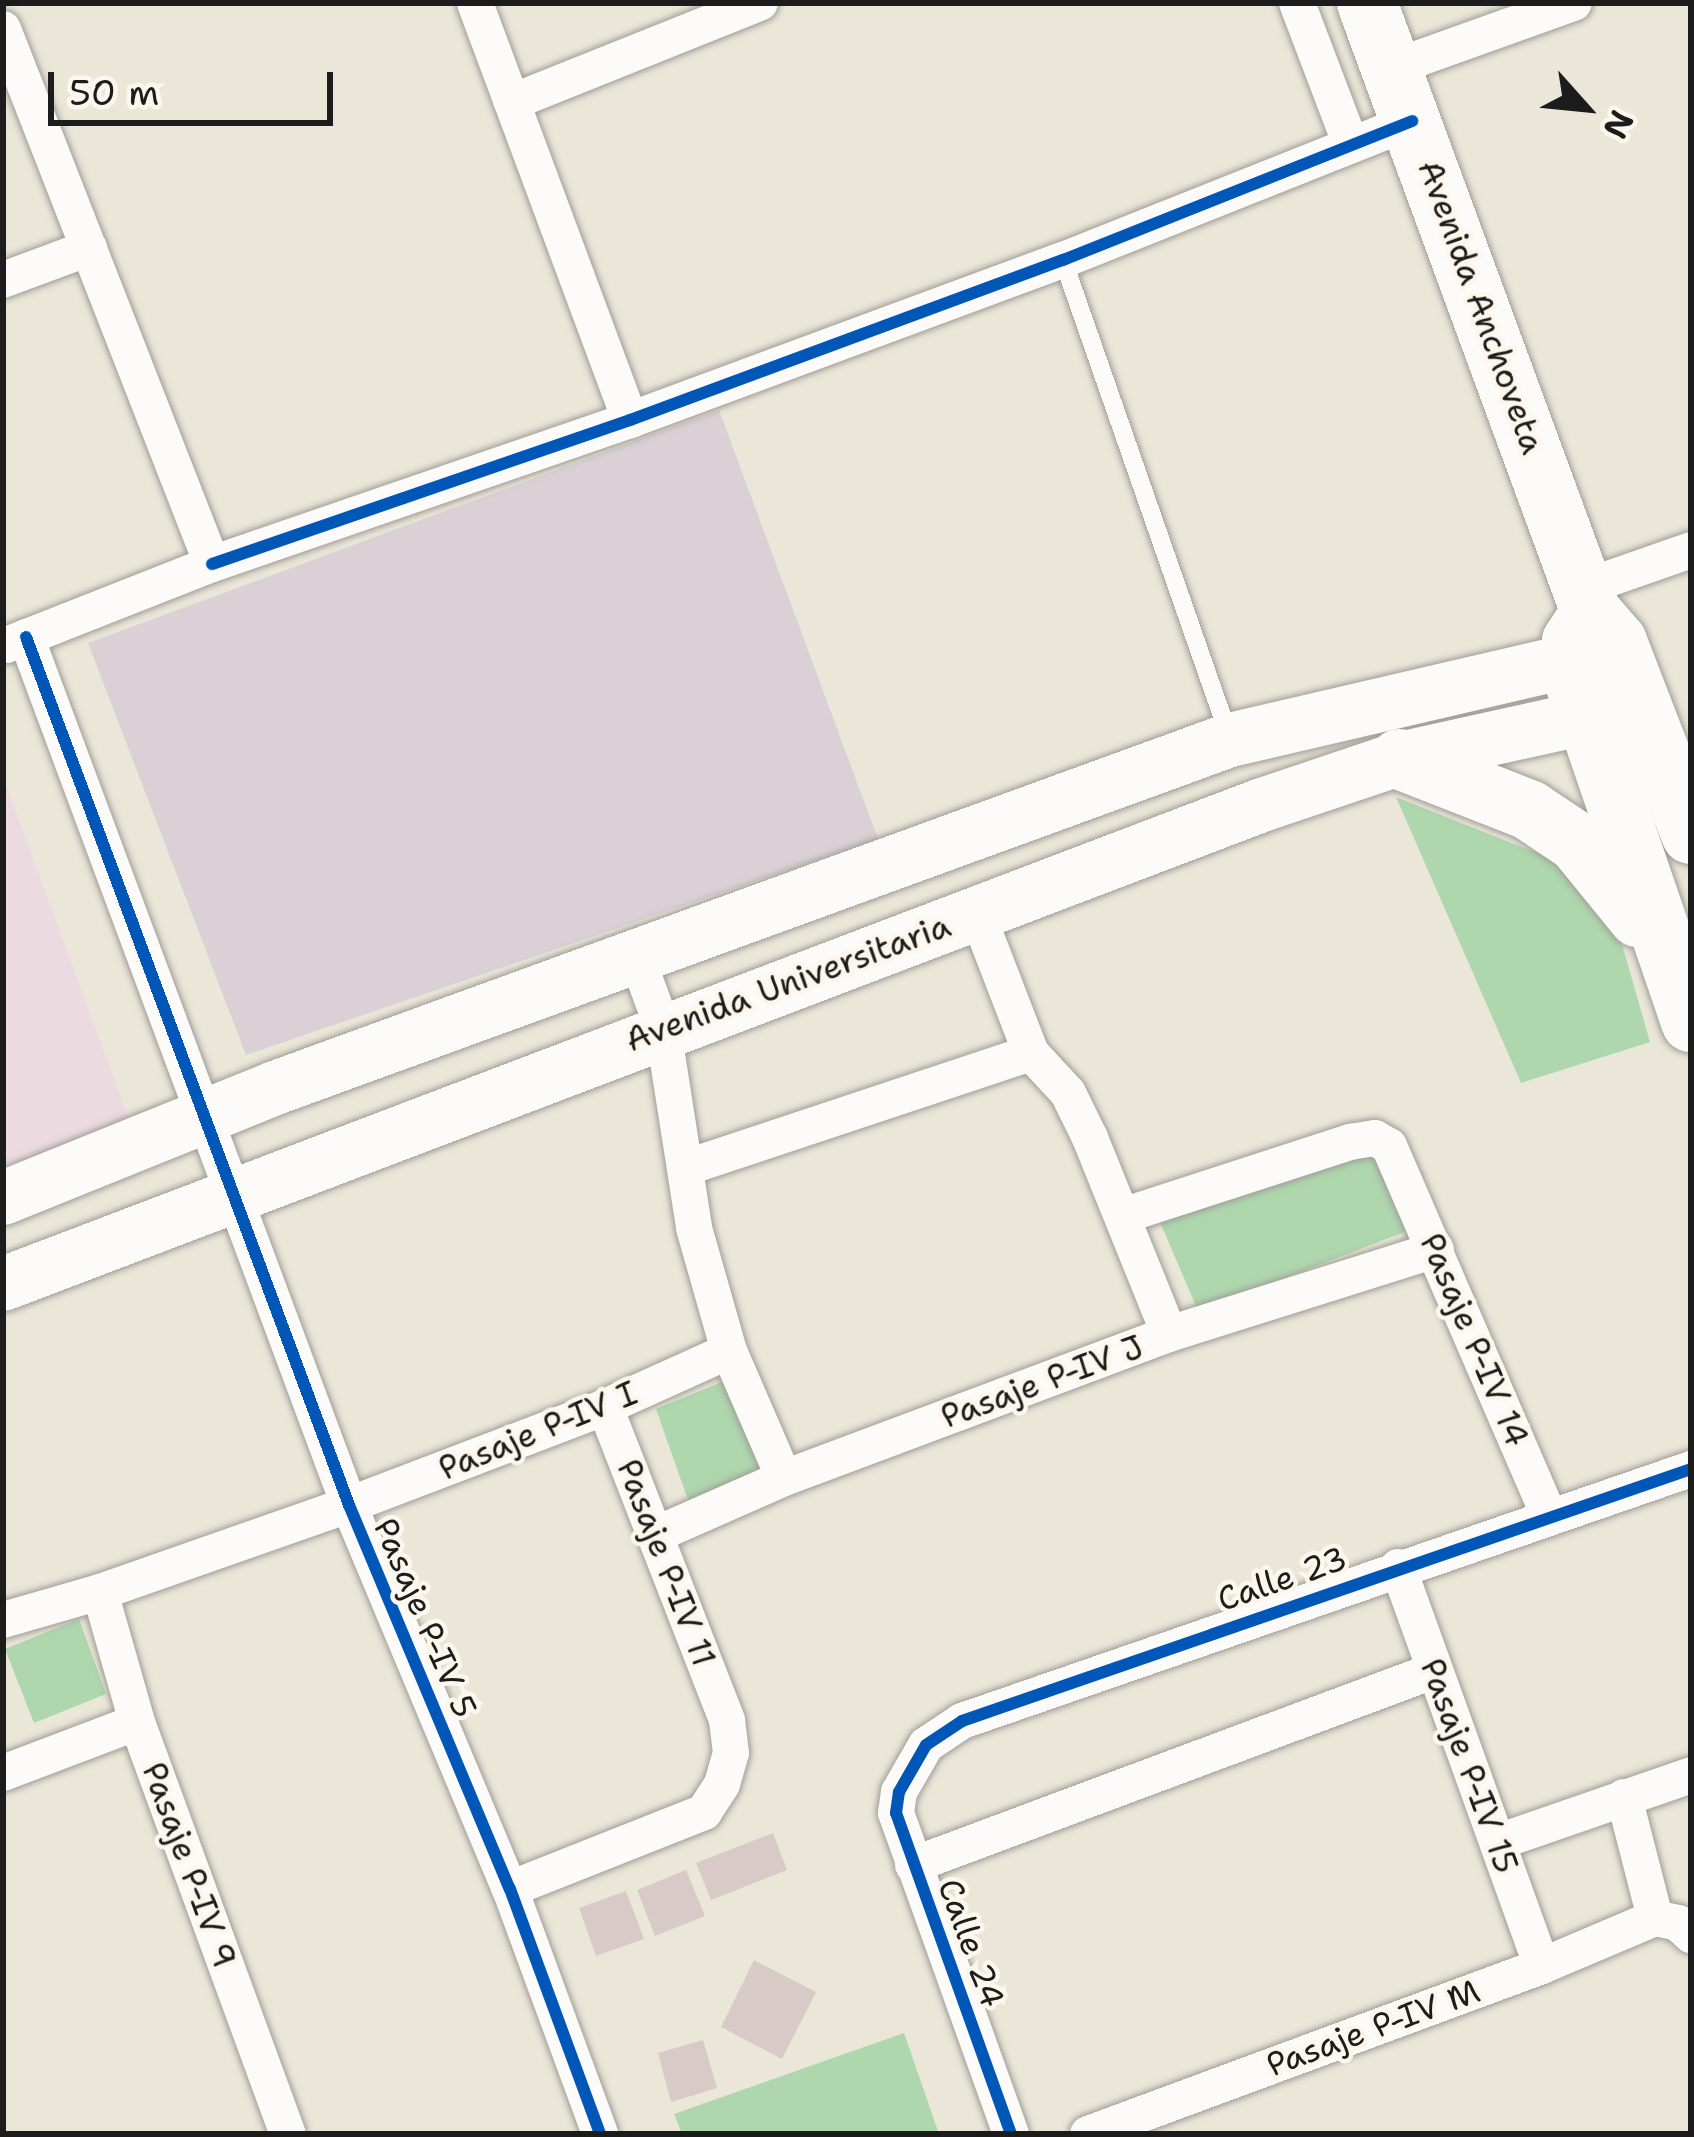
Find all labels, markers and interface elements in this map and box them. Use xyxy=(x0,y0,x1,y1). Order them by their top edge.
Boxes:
scale bar xyxy=(54,48,339,122)
north arrow xyxy=(1526,48,1646,168)
text: 50 m xyxy=(69,68,159,117)
text: N xyxy=(1593,103,1645,146)
street label: Avenida Anchoveta xyxy=(1409,155,1553,459)
street label: Avenida Universitaria xyxy=(620,906,956,1060)
street label: Pasaje P-IV 14 xyxy=(1411,1228,1537,1452)
street label: Pasaje P-IV J xyxy=(936,1327,1148,1437)
street label: Pasaje P-IV I xyxy=(433,1373,643,1489)
street label: Pasaje P-IV 11 xyxy=(608,1454,724,1672)
street label: Pasaje P-IV 5 xyxy=(365,1513,485,1723)
street label: Calle 23 xyxy=(1212,1538,1352,1620)
street label: Pasaje P-IV 15 xyxy=(1412,1653,1526,1879)
street label: Pasaje P-IV 9 xyxy=(134,1757,244,1973)
street label: Calle 24 xyxy=(930,1873,1012,2013)
street label: Pasaje P-IV M xyxy=(1261,1971,1485,2085)

